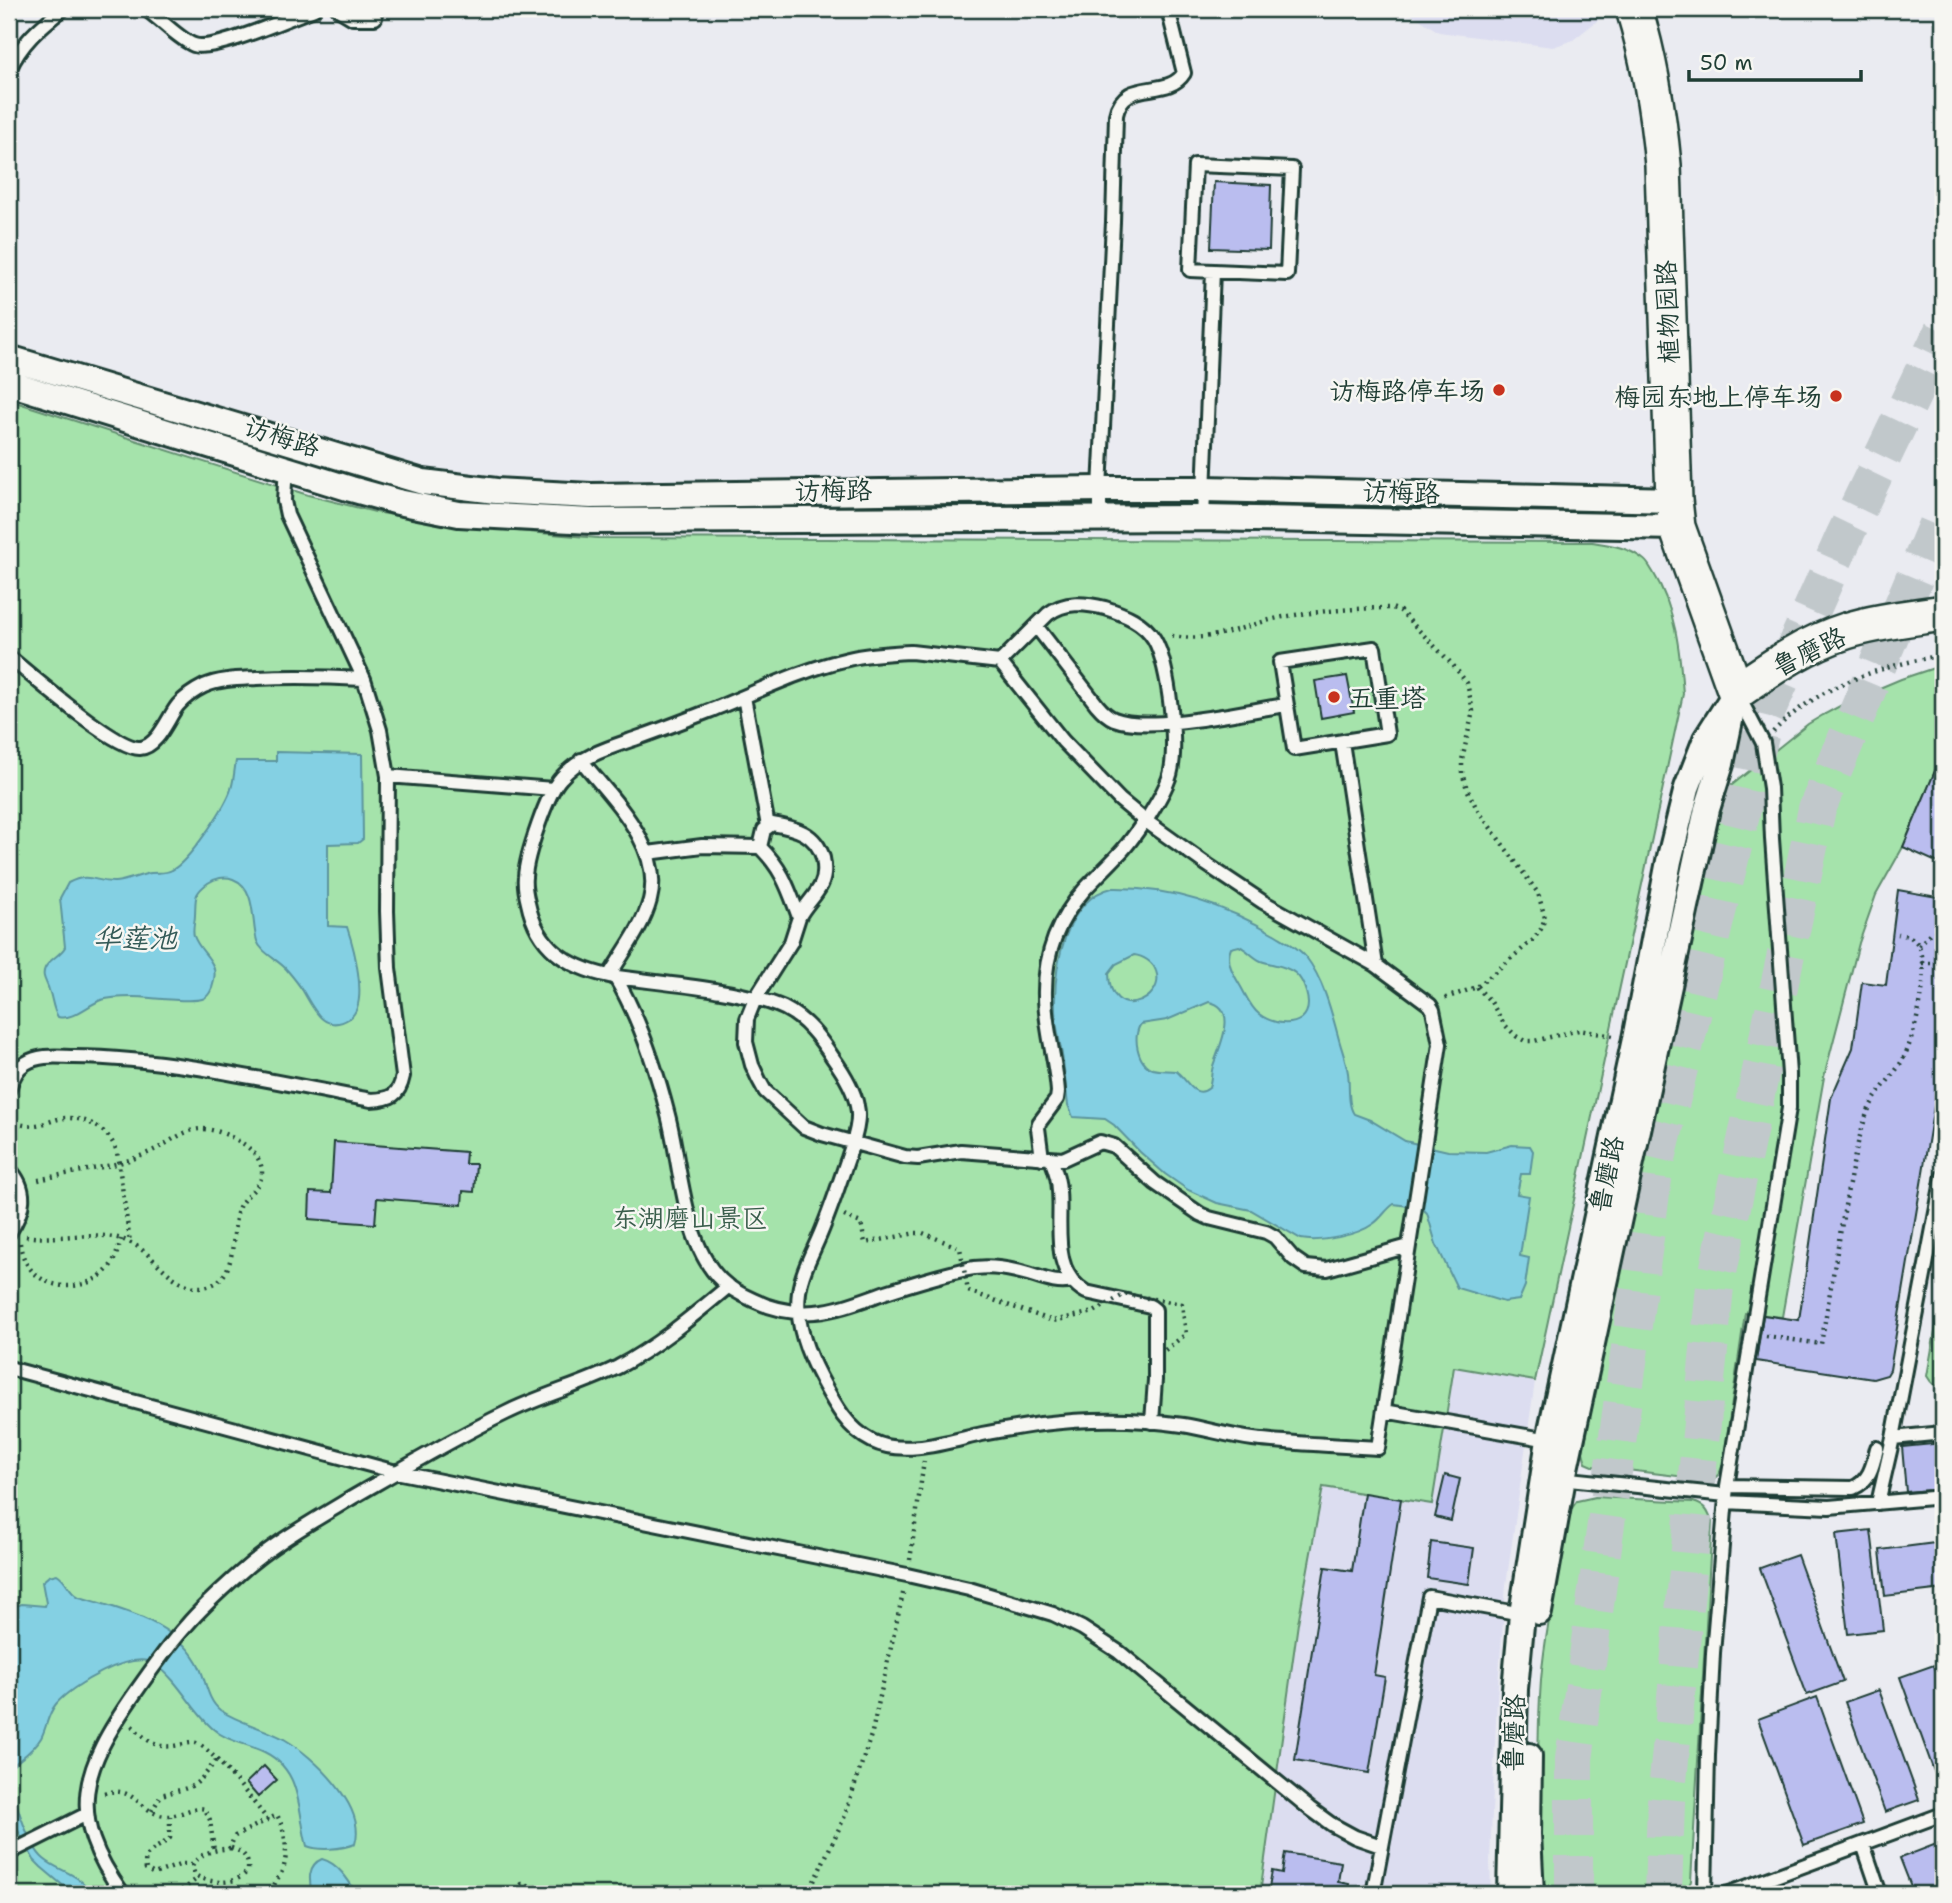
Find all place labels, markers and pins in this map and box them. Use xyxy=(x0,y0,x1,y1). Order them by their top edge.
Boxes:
place label: 访梅路停车场 xyxy=(1329,373,1485,408)
place label: 梅园东地上停车场 xyxy=(1614,379,1822,414)
marker: 访梅路停车场 xyxy=(1491,382,1507,398)
marker: 梅园东地上停车场 xyxy=(1828,388,1844,404)
place label: 五重塔 xyxy=(1348,680,1426,715)
marker: 五重塔 xyxy=(1326,689,1342,705)

